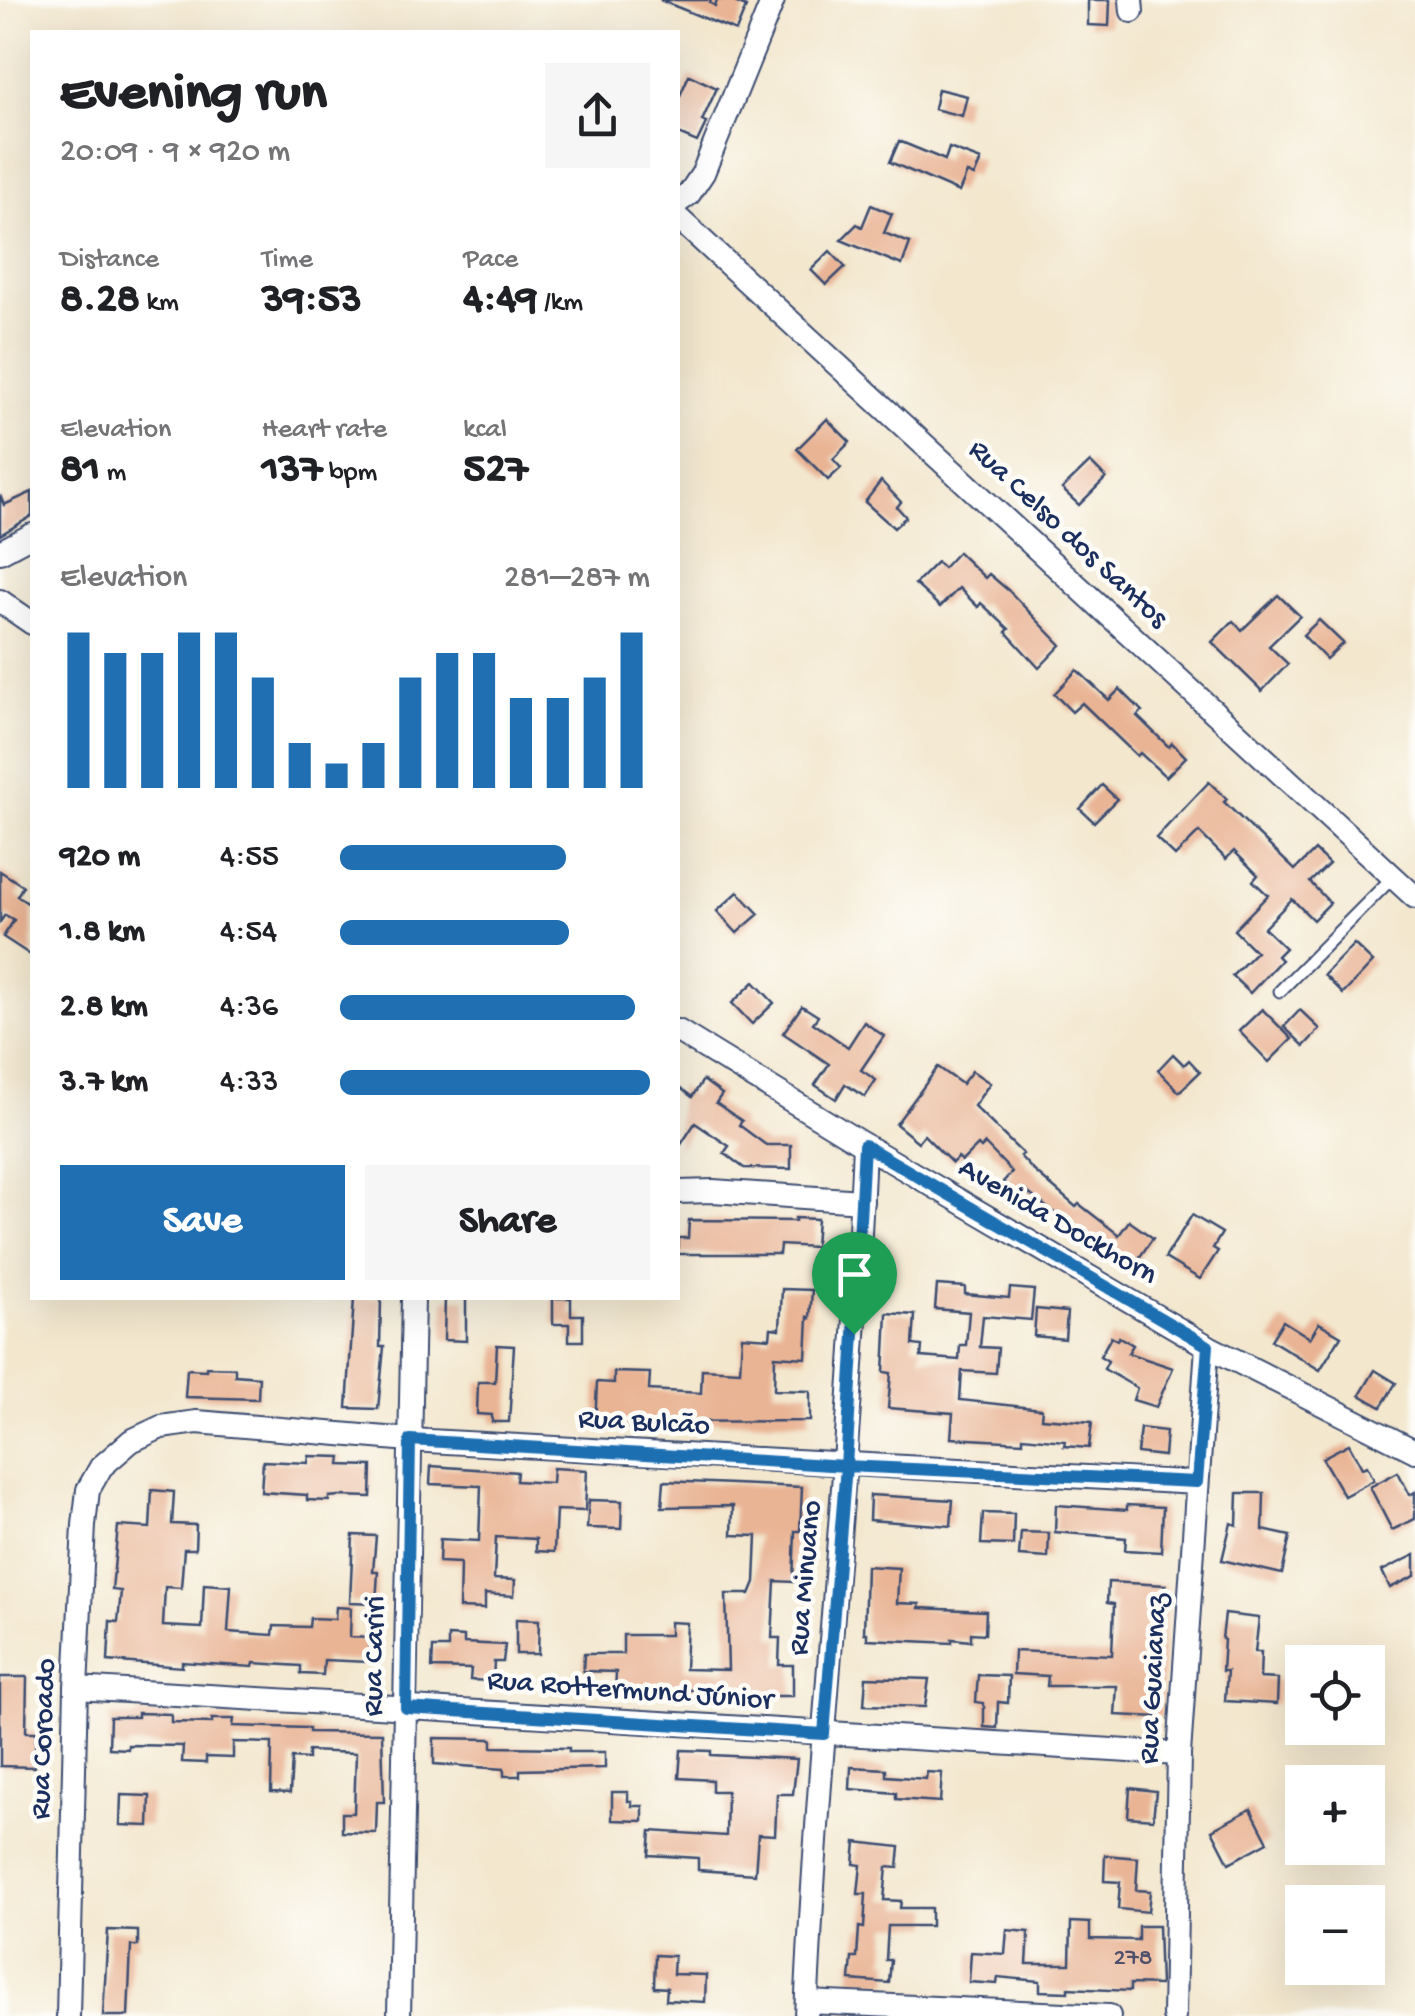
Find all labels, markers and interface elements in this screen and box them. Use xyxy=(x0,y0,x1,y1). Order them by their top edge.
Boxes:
button: share xyxy=(545,63,650,168)
text: Evening run xyxy=(60,64,327,128)
text: 20:09 · 9 × 920 m xyxy=(60,134,290,172)
text: Distance xyxy=(60,244,159,277)
text: Time xyxy=(262,244,313,277)
text: Pace xyxy=(463,244,518,277)
text: 8.28 xyxy=(60,277,140,326)
text: 39:53 xyxy=(262,277,362,326)
text: 4:49 xyxy=(463,277,537,326)
text: km xyxy=(140,287,179,320)
text: /km xyxy=(537,287,583,320)
text: Elevation xyxy=(60,414,171,447)
text: Heart rate xyxy=(262,414,387,447)
text: kcal xyxy=(463,414,507,447)
street label: Rua Celso dos Santos xyxy=(960,433,1175,637)
text: 81 xyxy=(60,447,100,496)
text: 137 xyxy=(262,447,322,496)
text: 527 xyxy=(463,447,528,496)
text: m xyxy=(100,457,127,490)
text: bpm xyxy=(322,457,377,490)
text: Elevation xyxy=(60,560,187,598)
text: 281–287 m xyxy=(504,560,650,598)
text: 920 m xyxy=(60,839,140,877)
text: 4:55 xyxy=(220,839,279,877)
text: 1.8 km xyxy=(60,914,145,952)
text: 4:54 xyxy=(220,914,277,952)
text: 2.8 km xyxy=(60,989,148,1027)
text: 4:36 xyxy=(220,989,278,1027)
text: 3.7 km xyxy=(60,1064,148,1102)
text: 4:33 xyxy=(220,1064,278,1102)
street label: Avenida Dockhorn xyxy=(951,1152,1163,1294)
button: Save xyxy=(60,1165,345,1280)
button: Share xyxy=(365,1165,650,1280)
pin xyxy=(812,1232,897,1335)
icon: arrive xyxy=(827,1247,882,1302)
street label: Rua Bulcão xyxy=(577,1403,711,1445)
street label: Rua Minuano xyxy=(783,1499,831,1657)
street label: Rua Guaianaz xyxy=(1133,1592,1177,1765)
street label: Rua Cariri xyxy=(357,1595,395,1717)
map controls xyxy=(1285,1645,1385,1985)
button: locate xyxy=(1285,1645,1385,1745)
street label: Rua Coroado xyxy=(25,1658,65,1820)
street label: Rua Rottermund Júnior xyxy=(486,1665,777,1720)
button: + xyxy=(1285,1765,1385,1865)
button: − xyxy=(1285,1885,1385,1985)
house number: 278 xyxy=(1114,1945,1152,1974)

